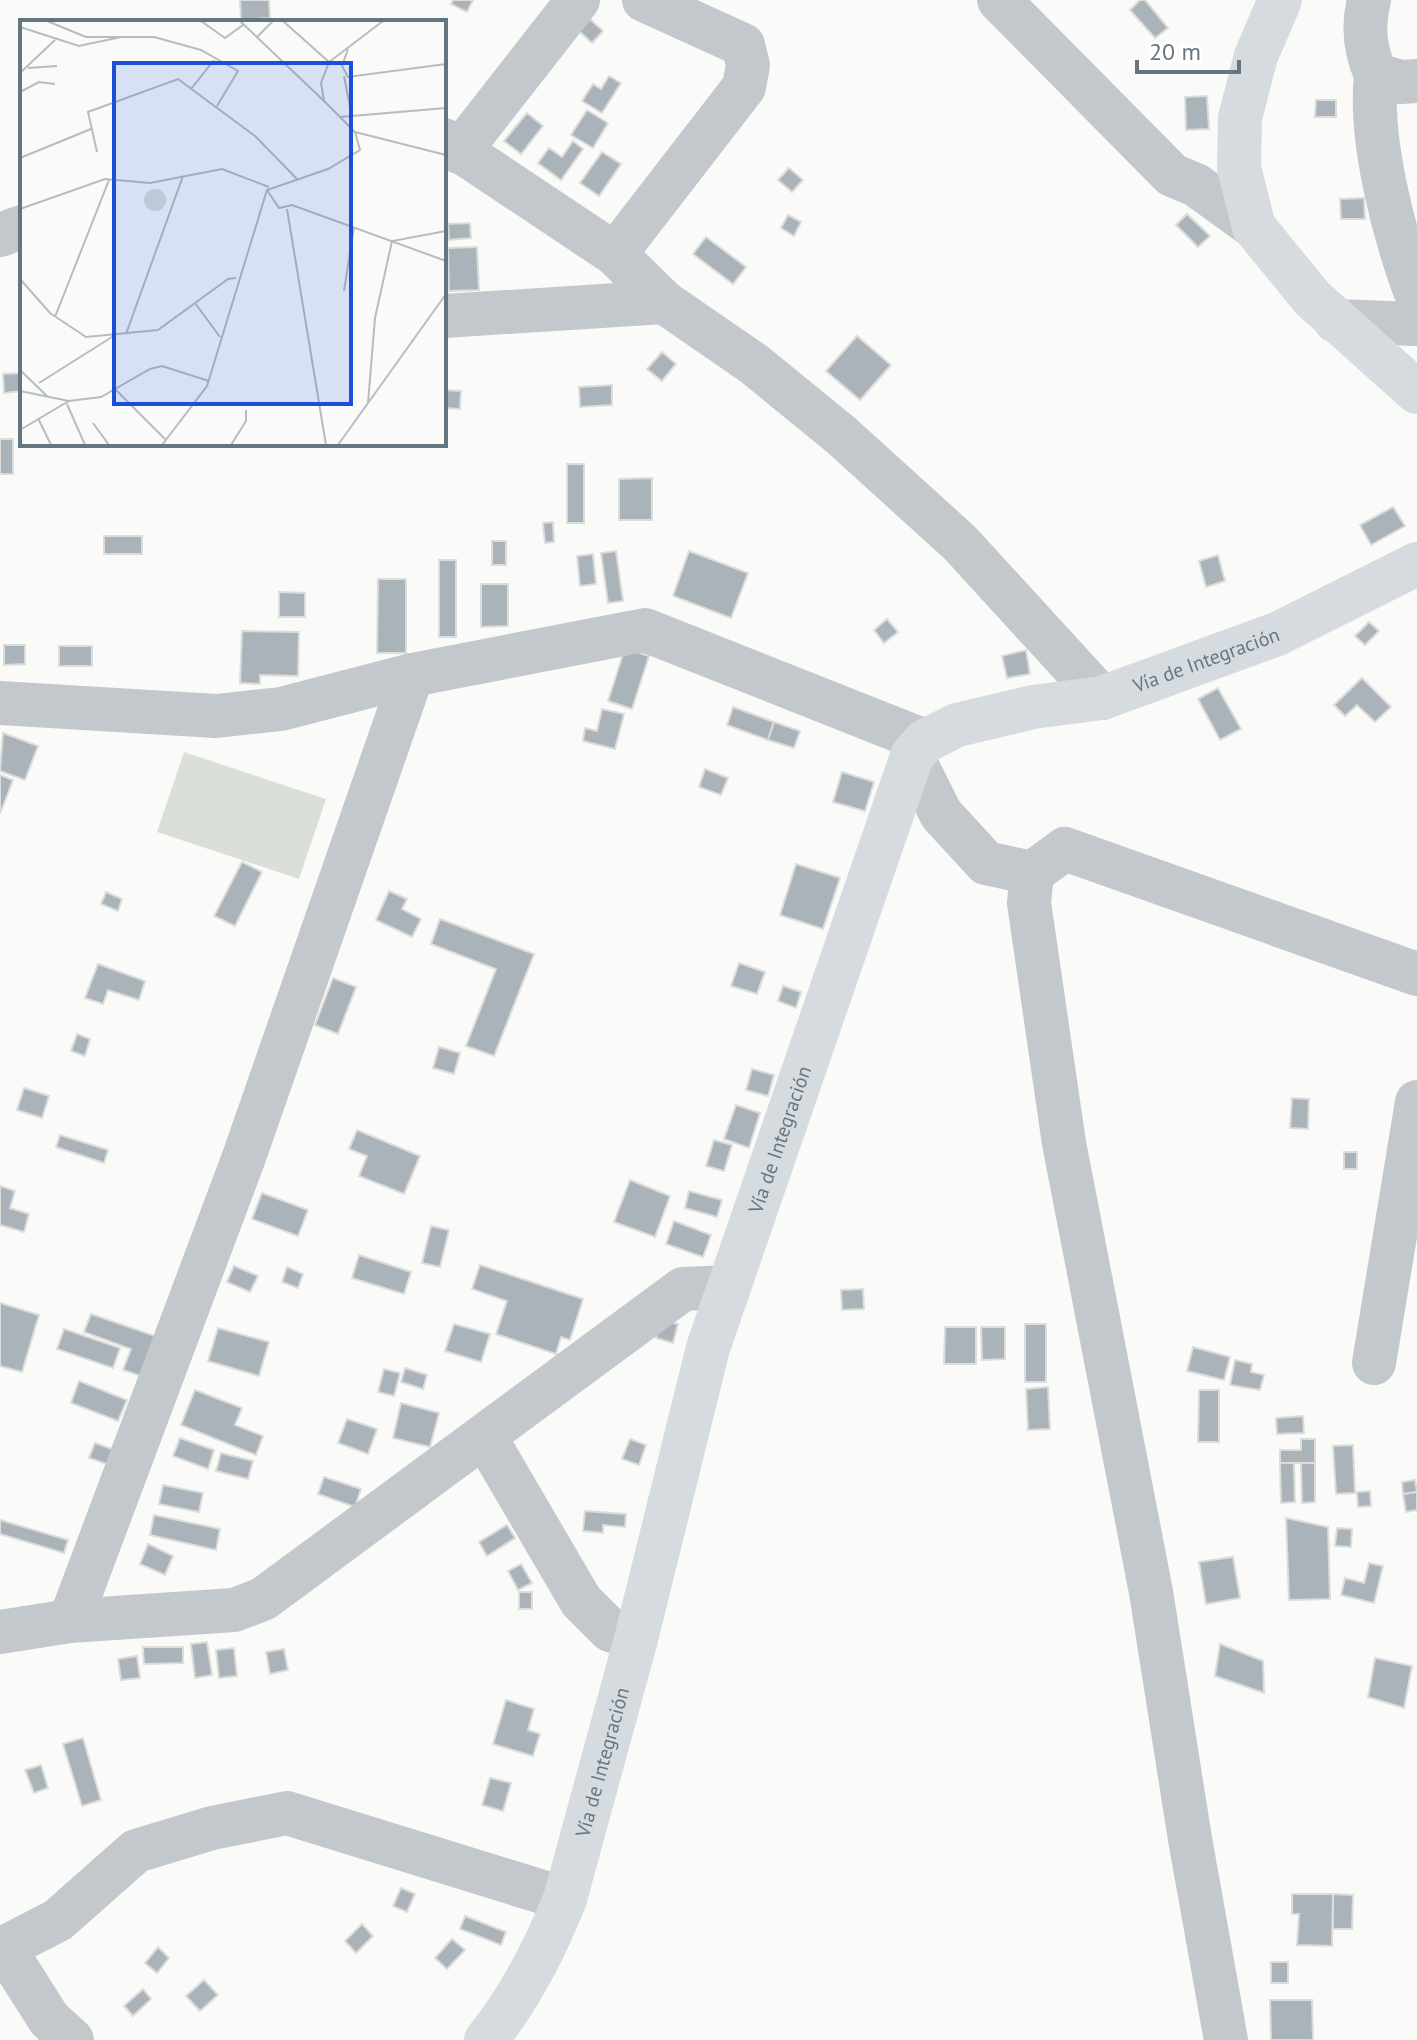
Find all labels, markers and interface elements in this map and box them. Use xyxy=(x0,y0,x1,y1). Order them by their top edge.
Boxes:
inset map xyxy=(20,20,446,446)
scale bar xyxy=(1137,24,1239,74)
text: 20 m xyxy=(1149,36,1201,67)
street label: Vía de Integración xyxy=(1128,621,1283,699)
street label: Vía de Integración xyxy=(742,1062,817,1218)
street label: Vía de Integración xyxy=(569,1684,635,1841)

